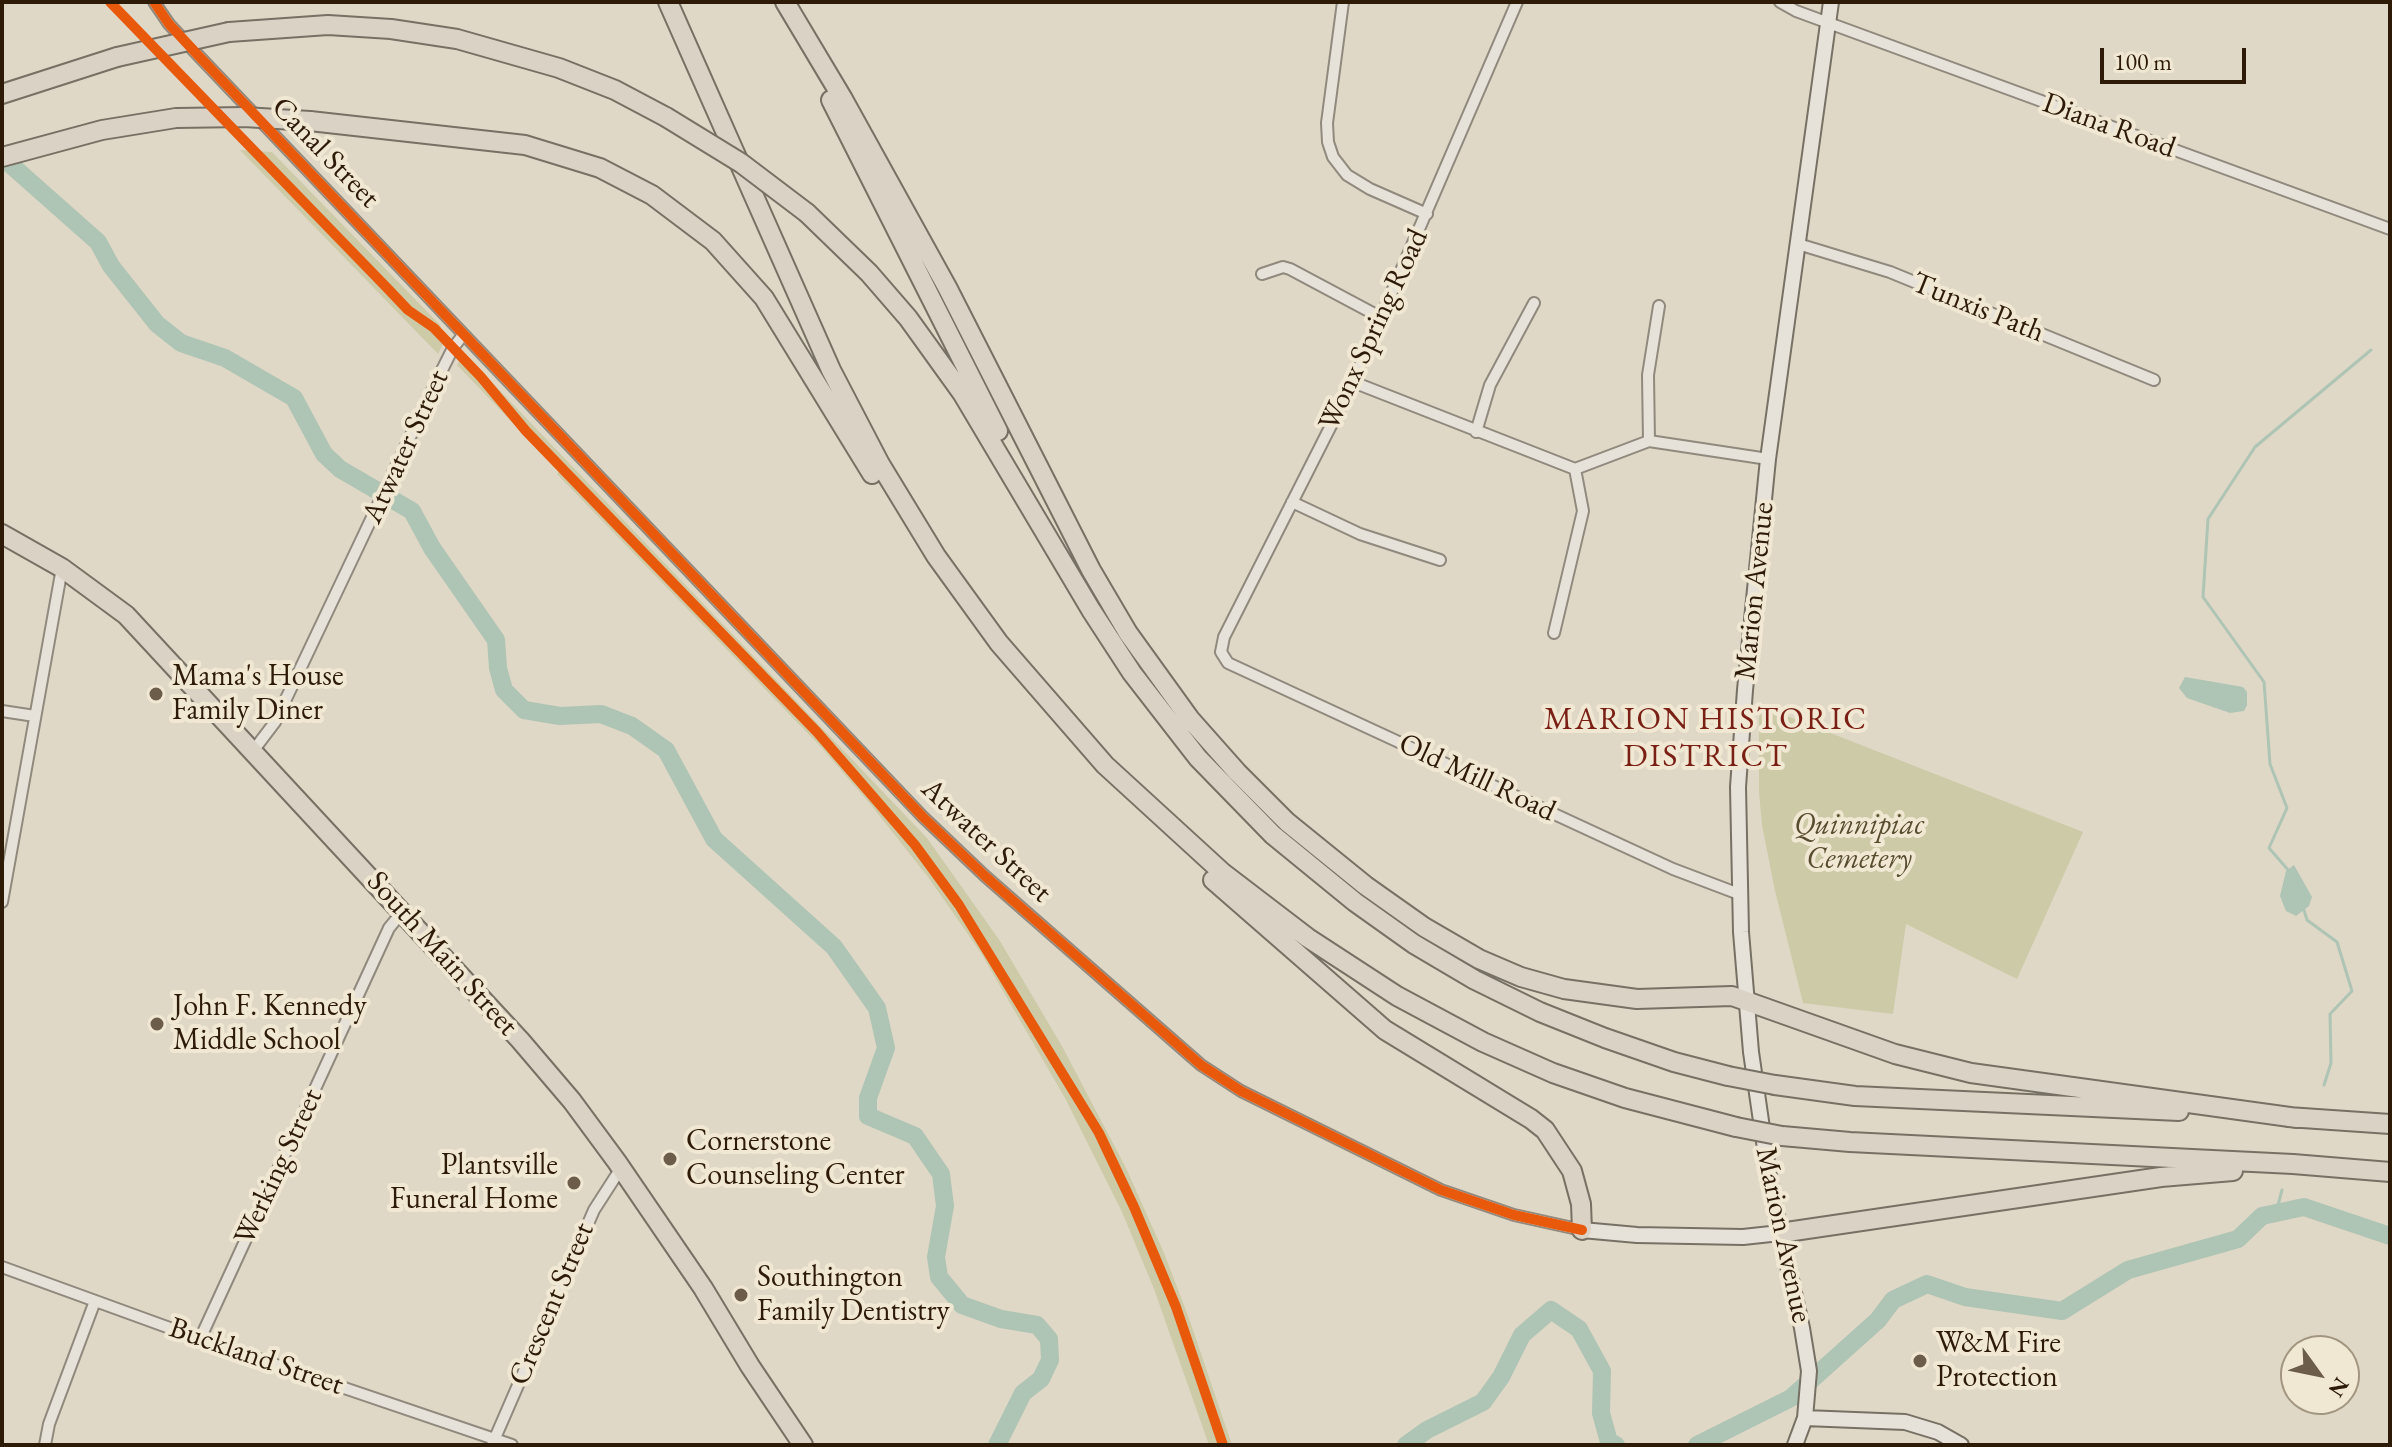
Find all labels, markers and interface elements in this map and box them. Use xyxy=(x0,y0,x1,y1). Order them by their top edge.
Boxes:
scale bar xyxy=(2104,32,2250,82)
text: 100 m xyxy=(2114,46,2172,77)
street label: Diana Road xyxy=(2038,85,2180,167)
street label: Canal Street xyxy=(263,90,387,216)
street label: Wonx Spring Road xyxy=(1311,223,1437,437)
street label: Tunxis Path xyxy=(1907,265,2049,351)
street label: Atwater Street xyxy=(355,364,457,530)
street label: Marion Avenue xyxy=(1728,500,1782,682)
place label: Mama's House Family Diner xyxy=(172,659,344,730)
marker: Mama's House Family Diner xyxy=(147,685,165,703)
district label: MARION HISTORIC DISTRICT xyxy=(1544,701,1868,776)
street label: Old Mill Road xyxy=(1393,726,1561,830)
street label: Atwater Street xyxy=(913,771,1059,911)
park label: Quinnipiac Cemetery xyxy=(1794,808,1924,878)
street label: South Main Street xyxy=(359,864,525,1044)
place label: John F. Kennedy Middle School xyxy=(173,989,367,1060)
marker: John F. Kennedy Middle School xyxy=(148,1015,166,1033)
street label: Werking Street xyxy=(227,1083,331,1251)
place label: Cornerstone Counseling Center xyxy=(686,1124,905,1194)
street label: Marion Avenue xyxy=(1747,1144,1819,1326)
place label: Plantsville Funeral Home xyxy=(390,1148,558,1218)
marker: Cornerstone Counseling Center xyxy=(661,1150,679,1168)
marker: Plantsville Funeral Home xyxy=(565,1174,583,1192)
street label: Crescent Street xyxy=(502,1217,602,1391)
place label: Southington Family Dentistry xyxy=(757,1260,950,1330)
marker: Southington Family Dentistry xyxy=(732,1286,750,1304)
street label: Buckland Street xyxy=(164,1310,348,1404)
place label: W&M Fire Protection xyxy=(1936,1326,2061,1396)
north arrow xyxy=(2280,1335,2360,1415)
marker: W&M Fire Protection xyxy=(1911,1352,1929,1370)
text: N xyxy=(2322,1372,2356,1403)

